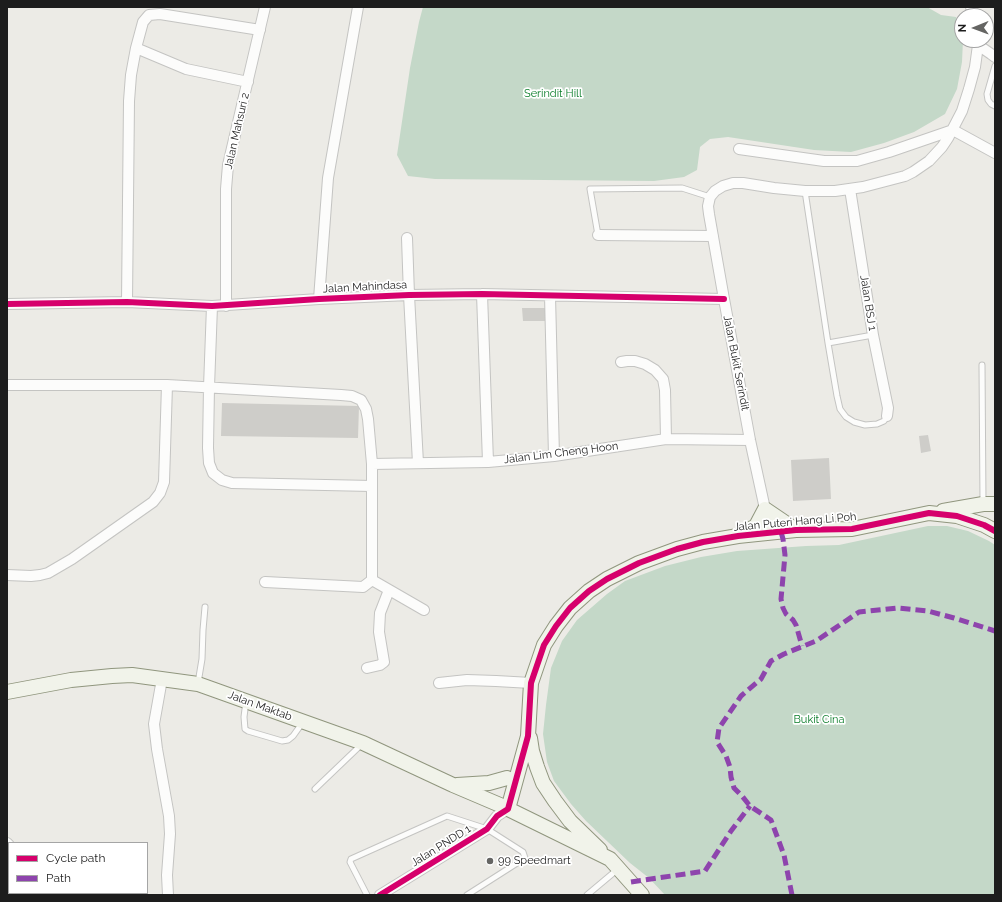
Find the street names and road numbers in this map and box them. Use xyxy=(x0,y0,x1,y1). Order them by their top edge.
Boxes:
street label: Jalan Mahsuri 2 xyxy=(222,91,252,171)
street label: Jalan BSJ 1 xyxy=(857,274,879,332)
street label: Jalan Mahindasa xyxy=(323,278,407,296)
street label: Jalan Bukit Serindit xyxy=(720,314,752,412)
street label: Jalan Lim Cheng Hoon xyxy=(503,439,619,467)
street label: Jalan Puteri Hang Li Poh xyxy=(733,510,857,534)
street label: Jalan Maktab xyxy=(226,688,294,724)
street label: Jalan PNDD 1 xyxy=(409,822,473,870)

